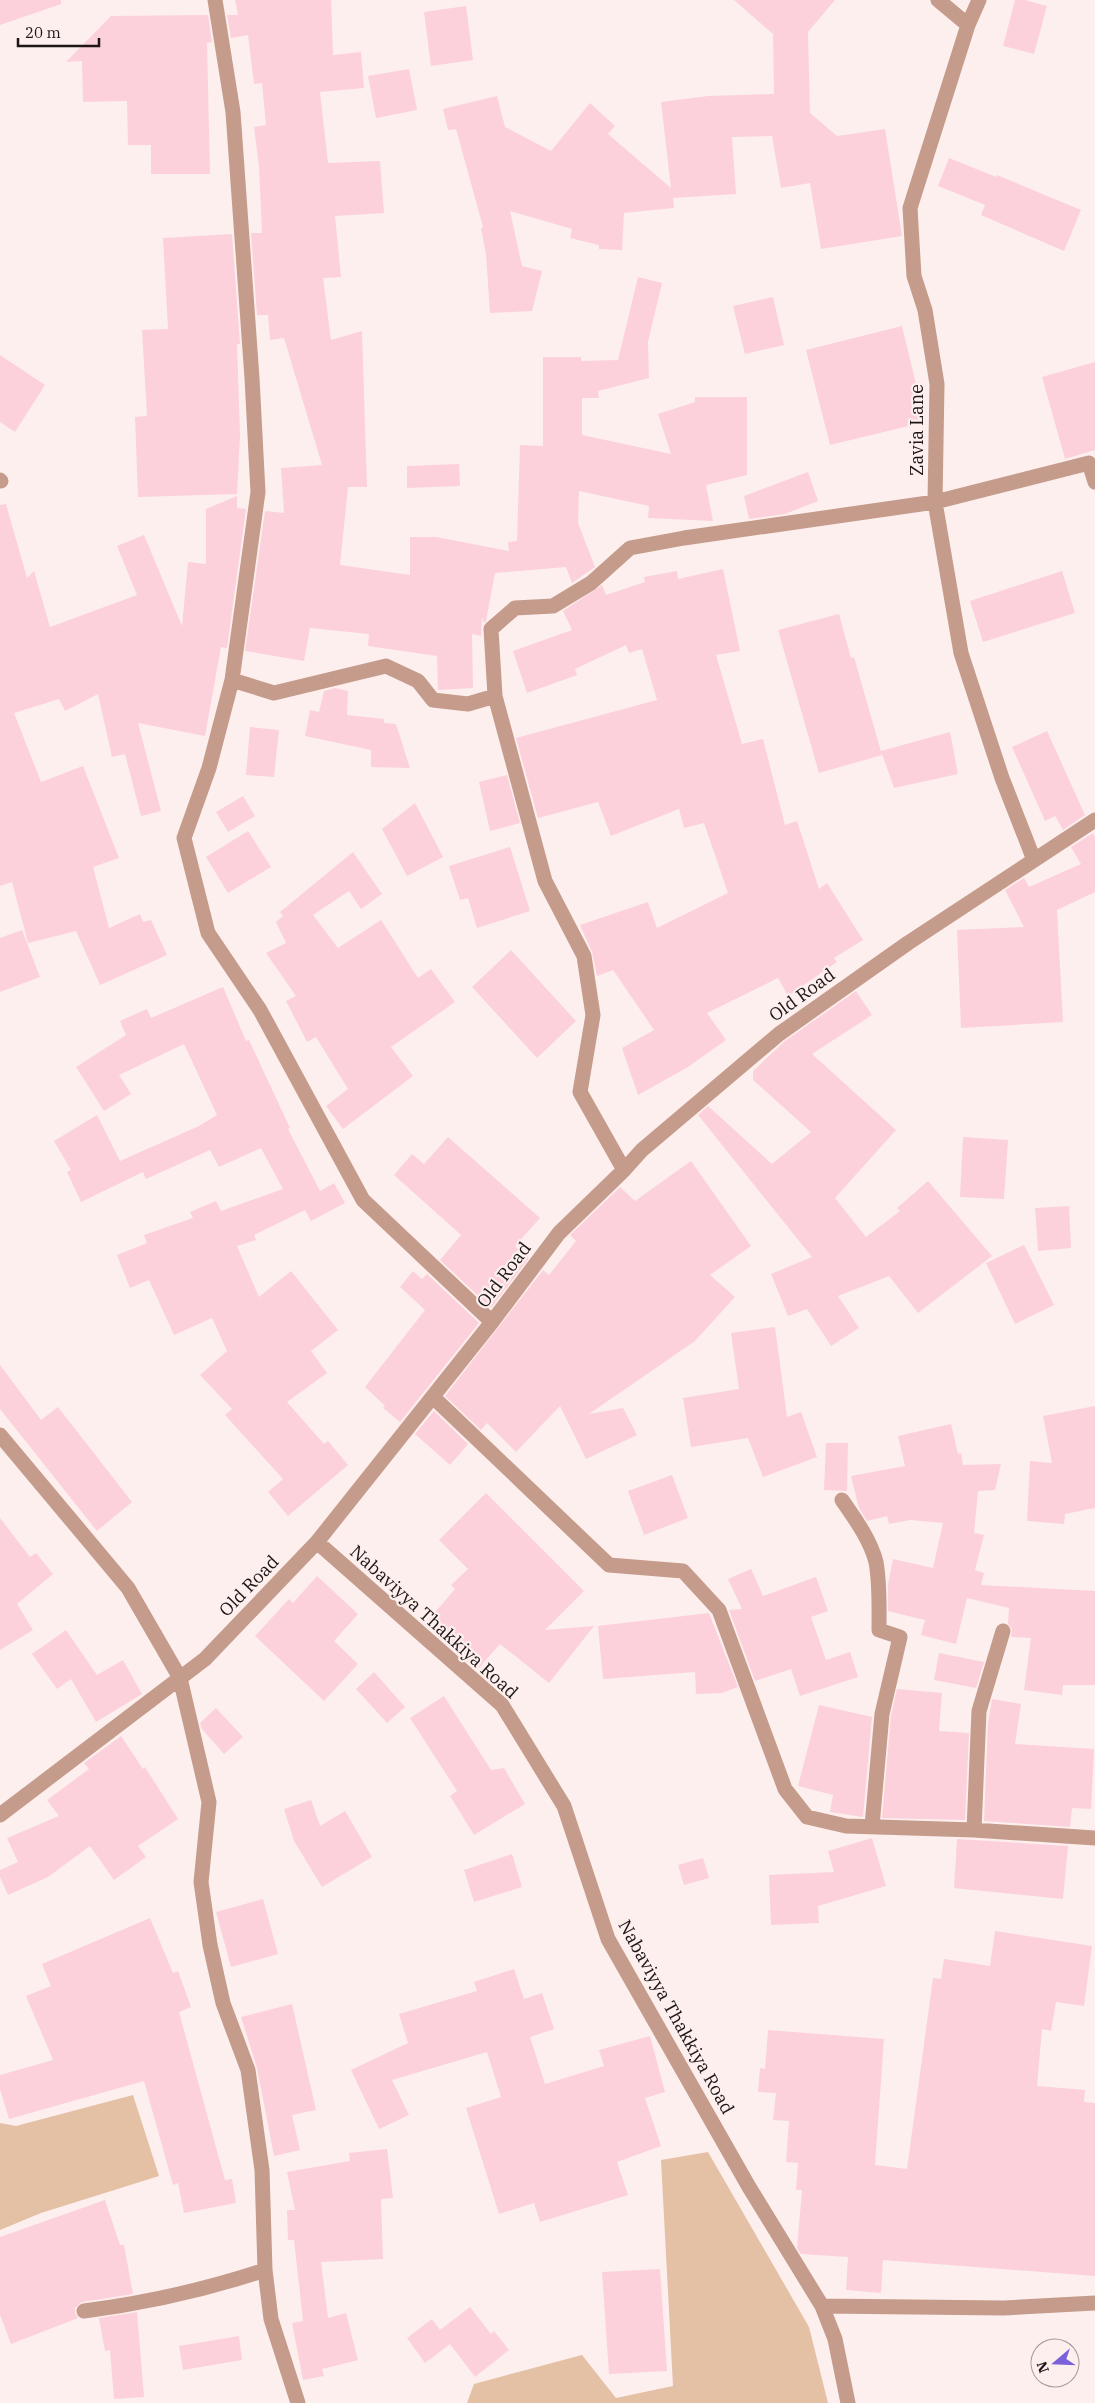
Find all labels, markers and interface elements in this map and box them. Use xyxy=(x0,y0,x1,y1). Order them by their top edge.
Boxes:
scale bar xyxy=(18,15,99,47)
text: 20 m xyxy=(25,23,61,42)
street label: Zavia Lane xyxy=(905,384,928,476)
street label: Old Road xyxy=(764,963,839,1026)
street label: Old Road xyxy=(471,1237,536,1312)
street label: Nabaviyya Thakkiya Road xyxy=(345,1540,523,1703)
street label: Old Road xyxy=(214,1550,283,1621)
street label: Nabaviyya Thakkiya Road xyxy=(613,1916,740,2118)
north arrow xyxy=(1030,2338,1080,2388)
text: N xyxy=(1032,2359,1053,2375)

